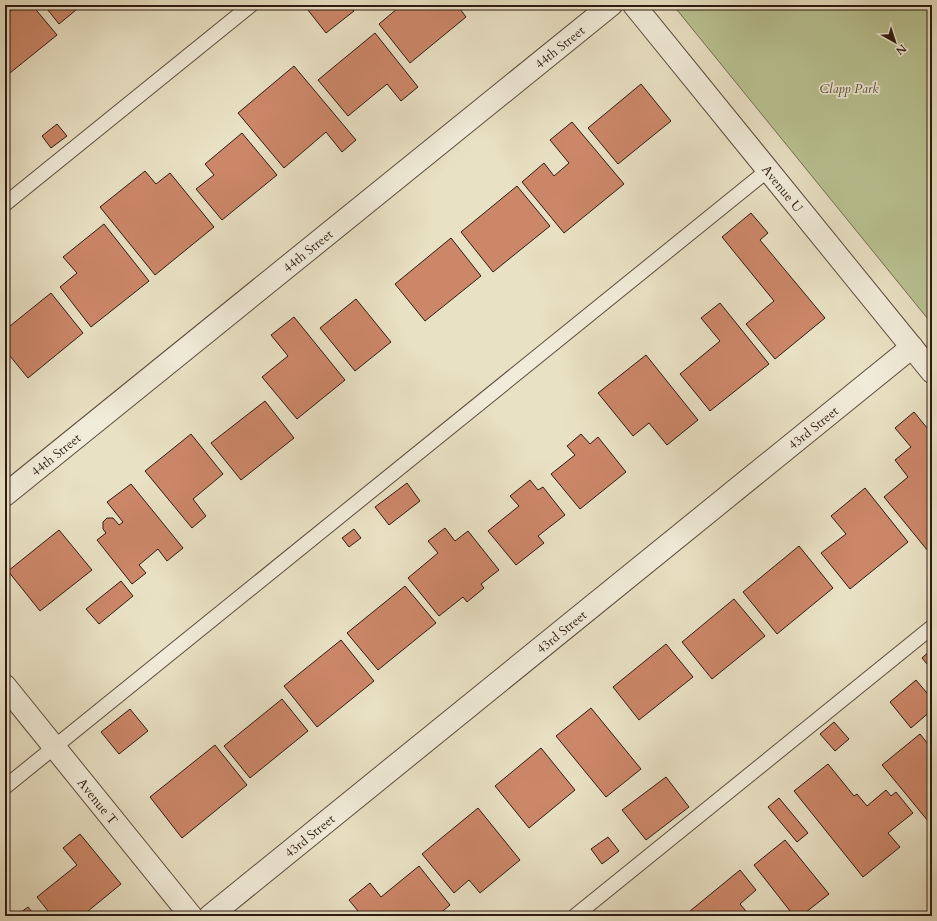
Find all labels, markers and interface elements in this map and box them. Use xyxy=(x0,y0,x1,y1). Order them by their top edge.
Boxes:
street label: 44th Street xyxy=(531,22,589,73)
north arrow xyxy=(875,22,915,62)
text: N xyxy=(892,41,909,59)
park label: Clapp Park xyxy=(819,80,879,98)
street label: Avenue U xyxy=(757,161,807,217)
street label: 44th Street xyxy=(279,226,337,277)
street label: 43rd Street xyxy=(785,402,842,454)
street label: 44th Street xyxy=(27,429,85,481)
street label: 43rd Street xyxy=(533,606,591,658)
street label: Avenue T xyxy=(73,775,122,829)
street label: 43rd Street xyxy=(281,810,339,862)

